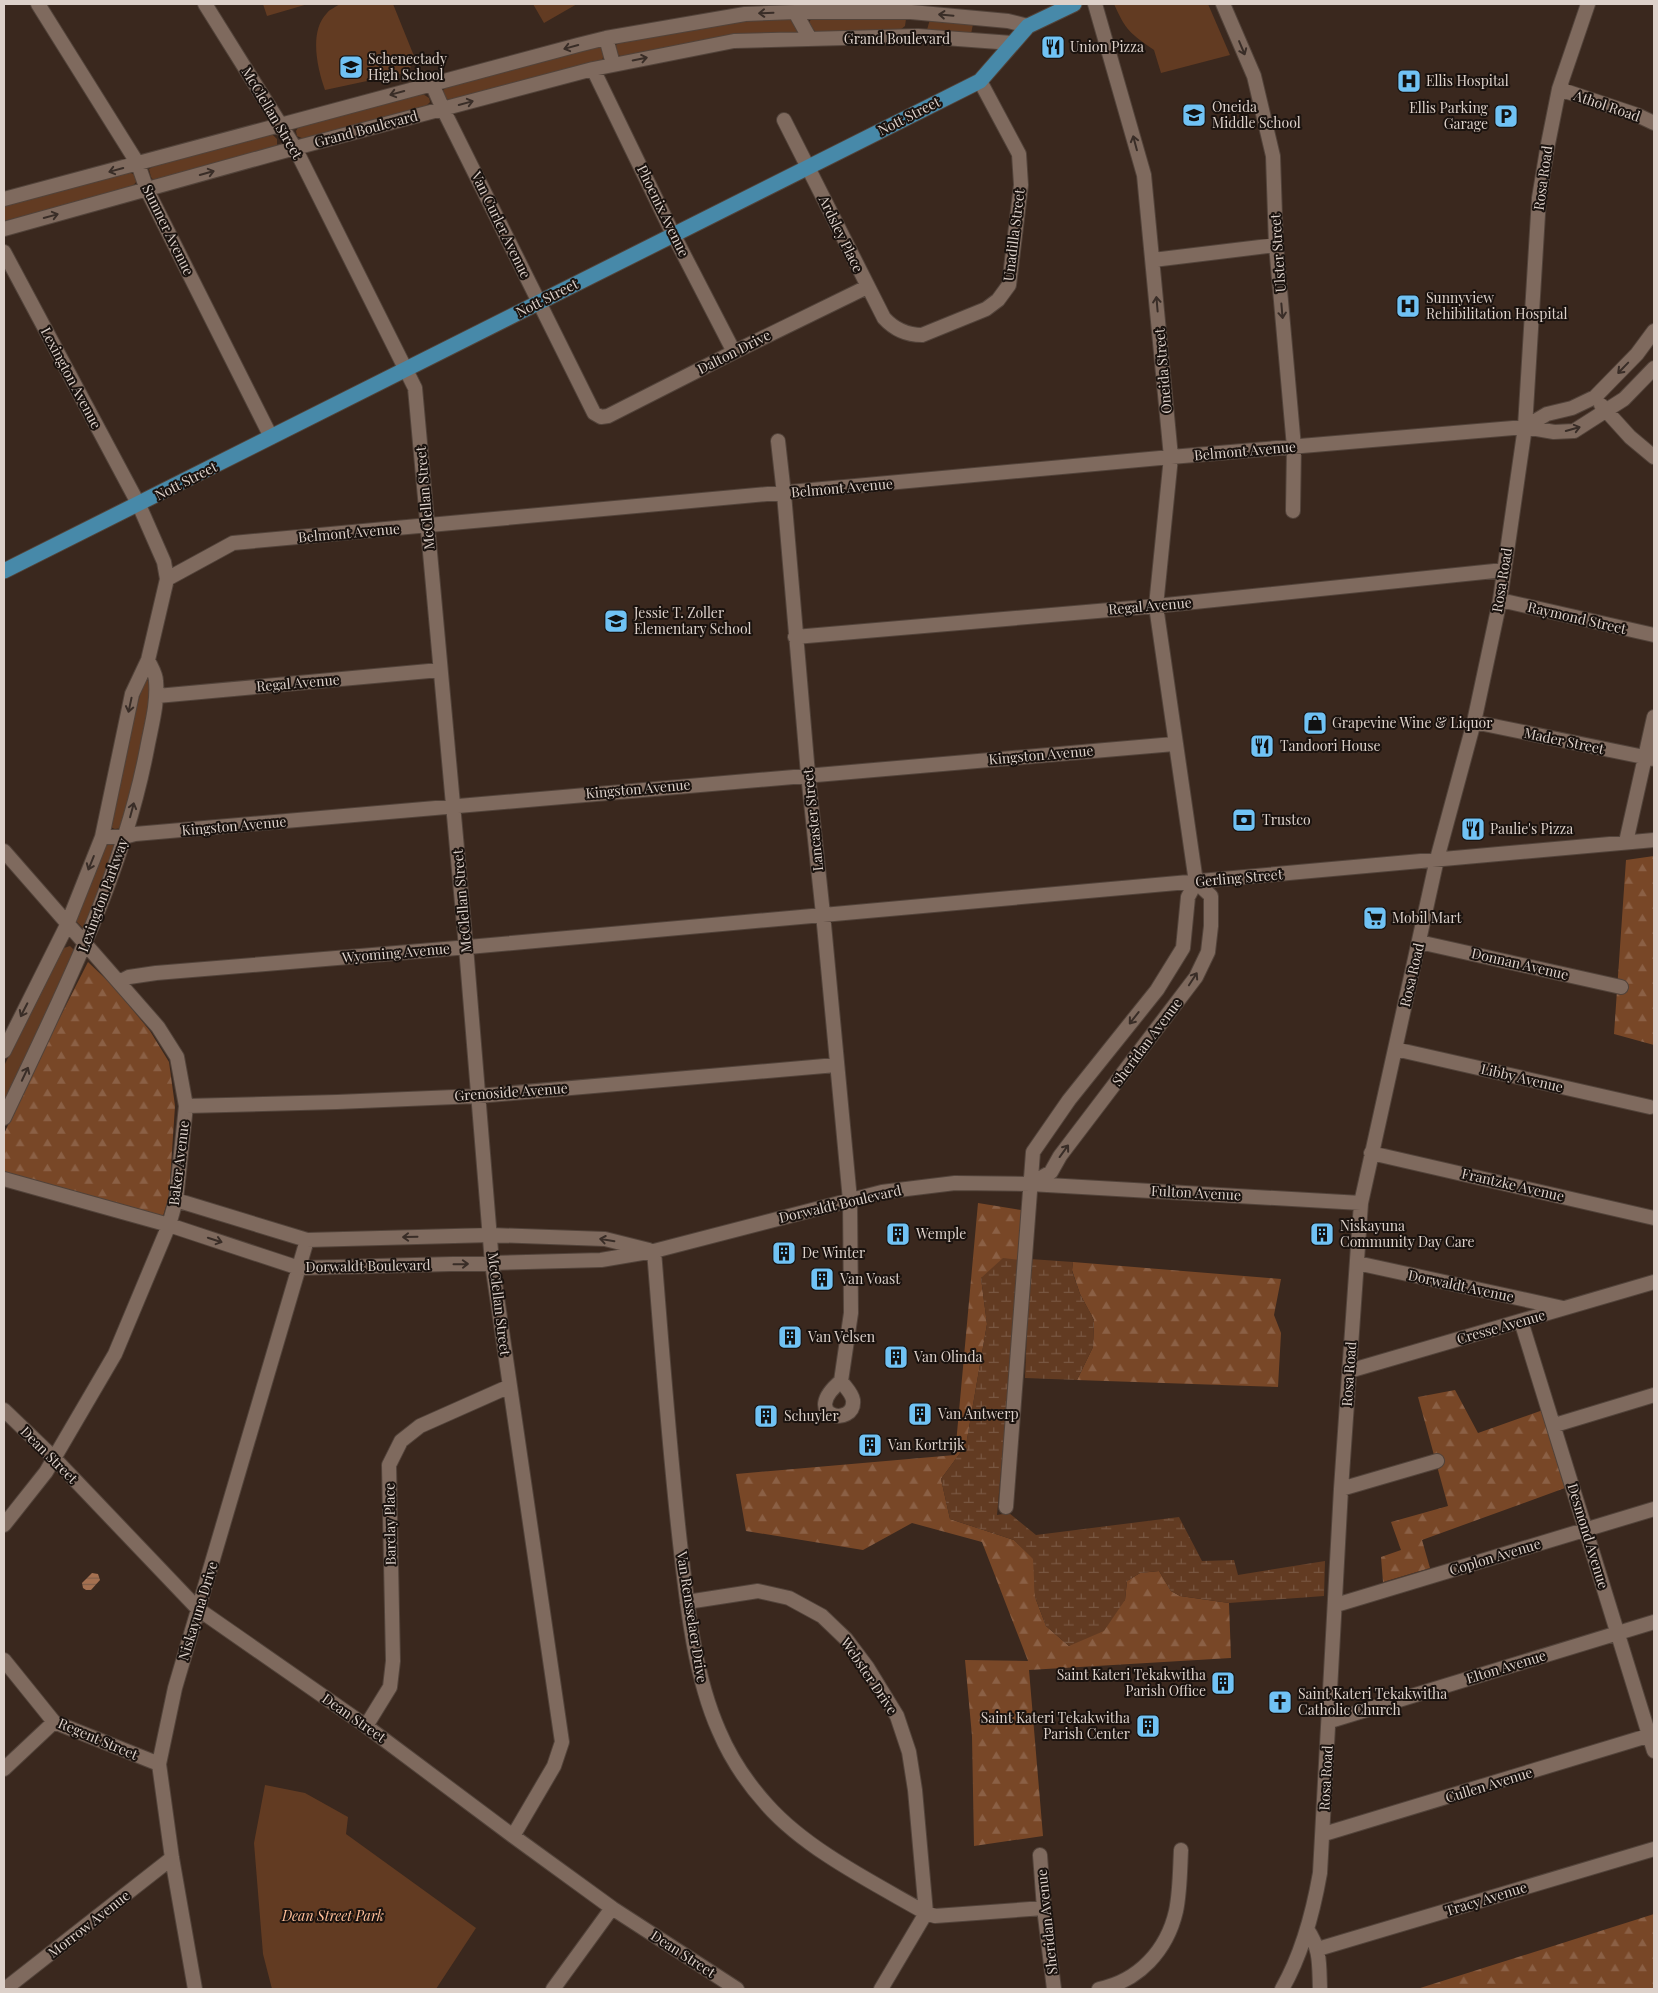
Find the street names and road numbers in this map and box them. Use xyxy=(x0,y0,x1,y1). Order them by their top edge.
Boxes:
street label: Grand Boulevard xyxy=(844,29,950,48)
street label: McClellan Street xyxy=(238,63,308,163)
street label: Athol Road xyxy=(1571,85,1643,126)
street label: Nott Street xyxy=(874,91,944,139)
street label: Grand Boulevard xyxy=(312,106,420,151)
street label: Rosa Road xyxy=(1529,144,1556,212)
street label: Phoenix Avenue xyxy=(633,162,694,260)
street label: Van Curler Avenue xyxy=(467,167,536,281)
street label: Sumner Avenue xyxy=(138,181,199,278)
street label: Unadilla Street xyxy=(998,187,1029,282)
street label: Ardsley Place xyxy=(814,191,868,275)
street label: Ulster Street xyxy=(1265,212,1290,293)
street label: Nott Street xyxy=(512,273,582,321)
street label: Lexington Avenue xyxy=(37,324,106,432)
street label: Dalton Drive xyxy=(694,325,774,378)
street label: Oneida Street xyxy=(1149,326,1176,415)
street label: Belmont Avenue xyxy=(1193,437,1297,464)
street label: McClellan Street xyxy=(410,445,438,551)
street label: Nott Street xyxy=(151,456,221,504)
street label: Belmont Avenue xyxy=(790,474,894,501)
street label: Belmont Avenue xyxy=(297,519,401,546)
street label: Rosa Road xyxy=(1487,546,1516,614)
street label: Regal Avenue xyxy=(1107,592,1192,619)
street label: Raymond Street xyxy=(1526,597,1629,638)
street label: Regal Avenue xyxy=(255,669,340,696)
street label: Mader Street xyxy=(1522,723,1607,758)
street label: Kingston Avenue xyxy=(988,740,1094,769)
street label: Lancaster Street xyxy=(798,767,827,872)
street label: Kingston Avenue xyxy=(585,774,691,803)
street label: Kingston Avenue xyxy=(181,811,287,840)
street label: Lexington Parkway xyxy=(73,835,132,954)
street label: McClellan Street xyxy=(447,848,475,954)
street label: Gerling Street xyxy=(1194,864,1284,891)
street label: Wyoming Avenue xyxy=(340,938,451,967)
street label: Rosa Road xyxy=(1395,941,1428,1009)
street label: Donnan Avenue xyxy=(1470,943,1571,984)
street label: Sheridan Avenue xyxy=(1107,994,1186,1090)
street label: Libby Avenue xyxy=(1479,1059,1565,1096)
street label: Grenoside Avenue xyxy=(454,1078,568,1105)
street label: Baker Avenue xyxy=(164,1119,193,1206)
street label: Frantzke Avenue xyxy=(1460,1163,1566,1206)
street label: Dorwaldt Boulevard xyxy=(777,1180,903,1227)
street label: Fulton Avenue xyxy=(1150,1181,1242,1204)
street label: McClellan Street xyxy=(484,1251,515,1358)
street label: Dorwaldt Boulevard xyxy=(305,1255,431,1276)
street label: Dorwaldt Avenue xyxy=(1406,1265,1516,1306)
street label: Cresse Avenue xyxy=(1454,1305,1547,1348)
street label: Rosa Road xyxy=(1337,1341,1360,1407)
street label: Dean Street xyxy=(17,1422,83,1488)
street label: Desmond Avenue xyxy=(1563,1481,1614,1591)
street label: Barclay Place xyxy=(379,1483,400,1565)
street label: Coplon Avenue xyxy=(1447,1534,1543,1579)
street label: Van Rensselaer Drive xyxy=(673,1549,712,1684)
street label: Niskayuna Drive xyxy=(173,1559,222,1663)
street label: Webster Drive xyxy=(836,1633,902,1718)
street label: Elton Avenue xyxy=(1464,1645,1548,1688)
street label: Dean Street xyxy=(319,1689,391,1747)
street label: Regent Street xyxy=(56,1713,142,1764)
street label: Rosa Road xyxy=(1314,1745,1337,1811)
street label: Cullen Avenue xyxy=(1443,1762,1535,1807)
street label: Sheridan Avenue xyxy=(1032,1868,1061,1976)
street label: Tracy Avenue xyxy=(1443,1877,1529,1920)
street label: Morrow Avenue xyxy=(44,1886,134,1962)
street label: Dean Street xyxy=(647,1926,720,1982)

